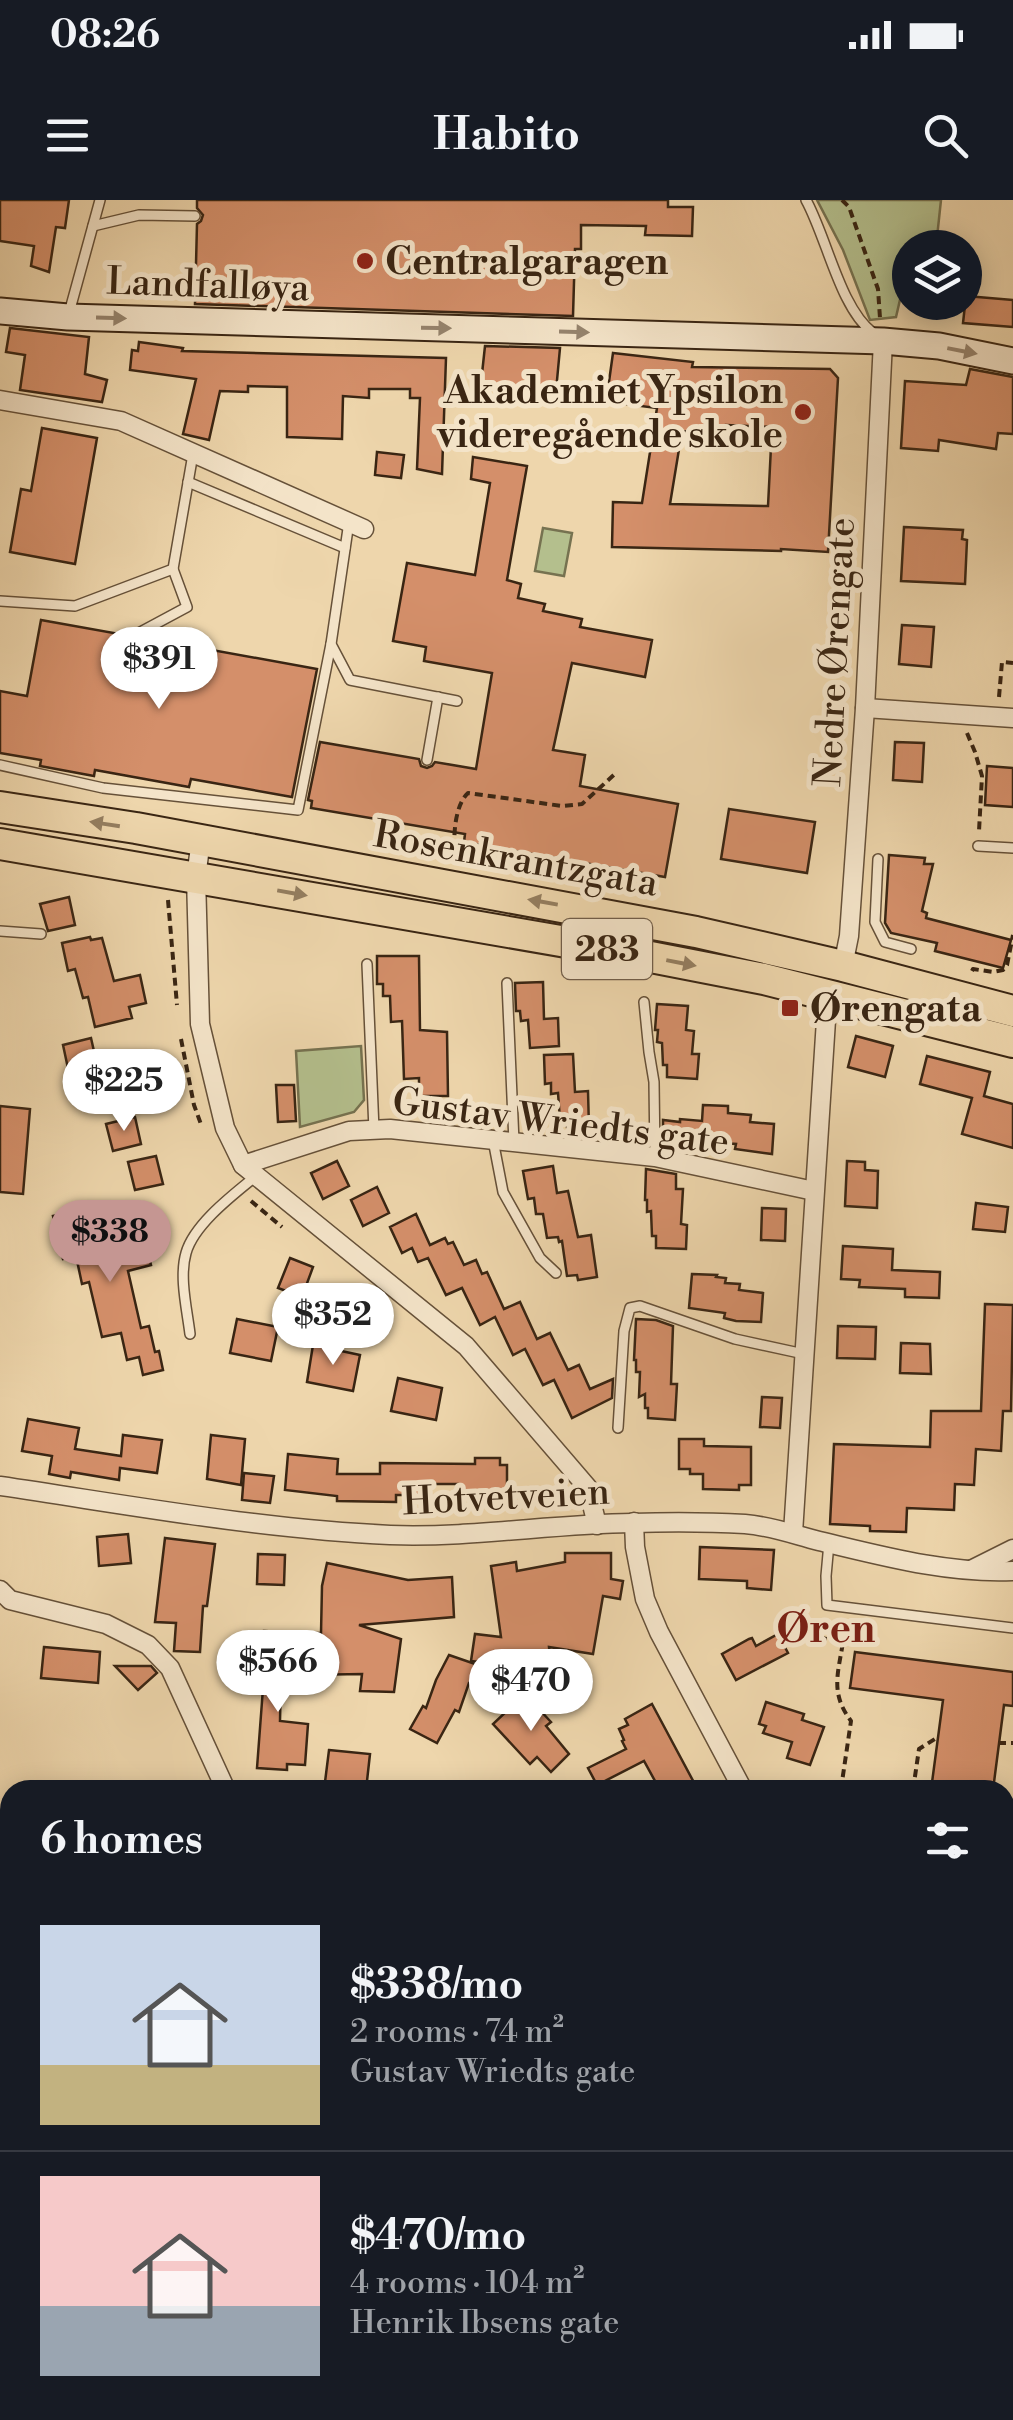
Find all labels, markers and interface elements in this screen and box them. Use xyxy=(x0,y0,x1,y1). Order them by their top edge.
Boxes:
text: 08:26 xyxy=(50,12,160,59)
text: Habito xyxy=(433,107,580,164)
icon: menu xyxy=(40,108,95,163)
icon: search xyxy=(918,108,973,163)
map controls xyxy=(892,230,982,320)
button: layers xyxy=(892,230,982,320)
place label: Centralgaragen xyxy=(385,239,668,286)
marker: Centralgaragen xyxy=(354,250,376,272)
street label: Landfalløya xyxy=(106,258,311,313)
one-way arrow xyxy=(95,311,127,327)
one-way arrow xyxy=(420,321,452,337)
one-way arrow xyxy=(558,324,590,340)
one-way arrow xyxy=(947,343,978,359)
place label: Akademiet Ypsilon videregående skole xyxy=(436,368,783,459)
marker: Akademiet Ypsilon videregående skole xyxy=(792,401,814,423)
street label: Nedre Ørengate xyxy=(805,516,866,788)
pin: $391 xyxy=(100,627,218,712)
text: $391 xyxy=(123,639,195,679)
street label: Rosenkrantzgata xyxy=(370,811,662,908)
one-way arrow xyxy=(88,815,120,831)
one-way arrow xyxy=(277,886,308,901)
one-way arrow xyxy=(527,894,558,909)
road number: 283 xyxy=(562,919,652,979)
one-way arrow xyxy=(665,956,697,971)
place label: Ørengata xyxy=(810,986,982,1033)
marker: Ørengata xyxy=(779,997,801,1019)
pin: $225 xyxy=(65,1049,183,1134)
text: $225 xyxy=(85,1061,163,1101)
street label: Gustav Wriedts gate xyxy=(390,1079,732,1166)
pin: $338 xyxy=(51,1200,169,1285)
text: $338 xyxy=(71,1212,149,1252)
pin: $352 xyxy=(274,1283,392,1368)
text: $352 xyxy=(294,1295,372,1335)
street label: Hotvetveien xyxy=(401,1469,611,1526)
district label: Øren xyxy=(777,1605,876,1655)
pin: $566 xyxy=(219,1630,337,1715)
text: $566 xyxy=(238,1642,318,1682)
pin: $470 xyxy=(472,1649,590,1734)
text: $470 xyxy=(491,1661,571,1701)
icon: filters xyxy=(920,1813,975,1868)
text: 6 homes xyxy=(40,1814,203,1867)
text: $338/mo xyxy=(350,1959,523,2012)
icon: home xyxy=(120,1965,240,2085)
text: 2 rooms · 74 m² xyxy=(350,2012,564,2052)
text: Gustav Wriedts gate xyxy=(350,2052,635,2092)
text: $470/mo xyxy=(350,2210,526,2263)
icon: home xyxy=(120,2216,240,2336)
text: 4 rooms · 104 m² xyxy=(350,2263,584,2303)
text: Henrik Ibsens gate xyxy=(350,2303,619,2343)

